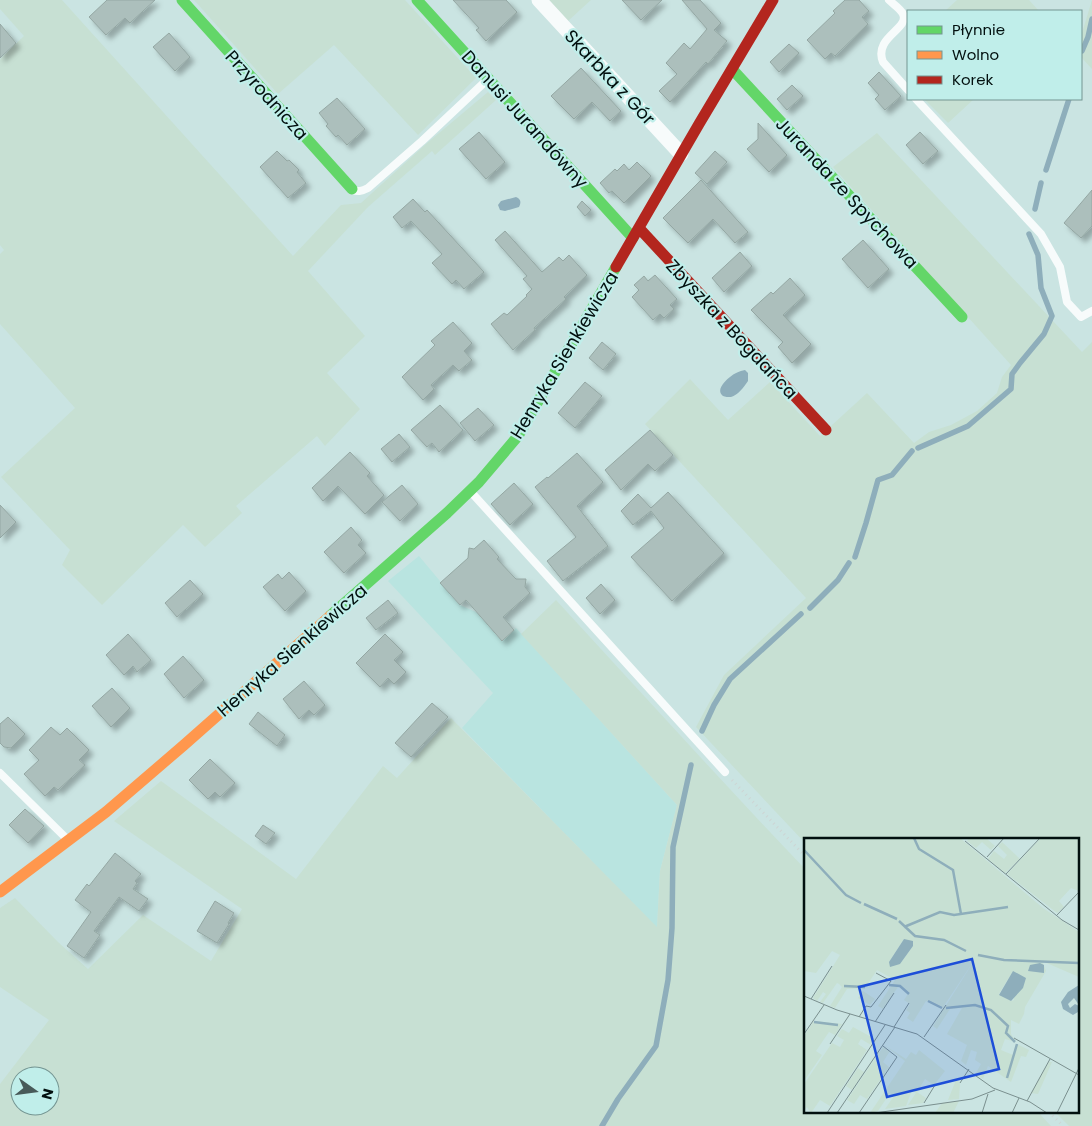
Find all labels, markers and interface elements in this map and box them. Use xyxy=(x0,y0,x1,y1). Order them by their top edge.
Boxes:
legend xyxy=(907,10,1082,100)
text: Płynnie xyxy=(952,19,1005,40)
street label: Skarbka z Gór xyxy=(559,24,661,130)
street label: Danusi Jurandówny xyxy=(456,44,594,194)
text: Wolno xyxy=(952,44,999,65)
street label: Przyrodnicza xyxy=(220,45,314,145)
text: Korek xyxy=(952,69,993,90)
street label: Juranda ze Spychowa xyxy=(770,112,924,274)
street label: Zbyszka z Bogdańca xyxy=(661,254,803,404)
street label: Henryka Sienkiewicza xyxy=(504,267,624,443)
street label: Henryka Sienkiewicza xyxy=(212,578,372,722)
inset map xyxy=(804,838,1080,1114)
north arrow xyxy=(10,1066,60,1116)
text: N xyxy=(37,1087,59,1102)

